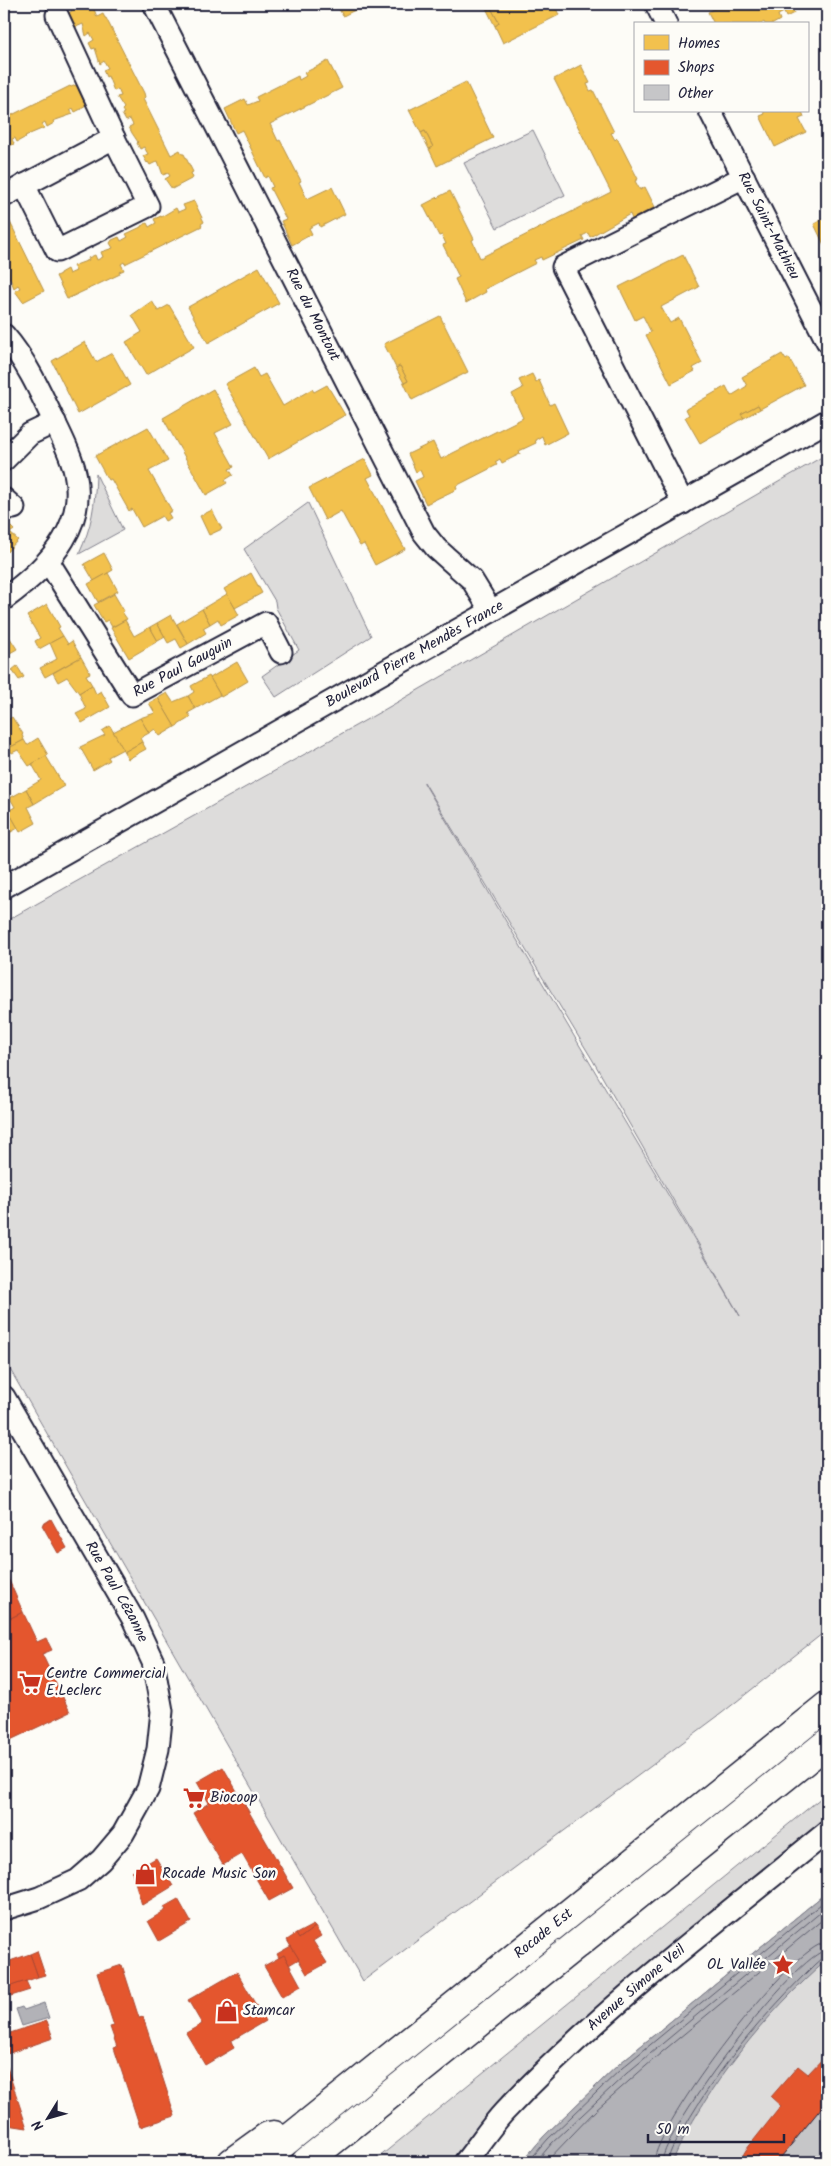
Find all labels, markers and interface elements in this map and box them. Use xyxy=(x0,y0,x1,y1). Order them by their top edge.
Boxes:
legend xyxy=(634,22,808,112)
text: Homes xyxy=(678,32,721,56)
text: Shops xyxy=(678,56,715,80)
text: Other xyxy=(678,82,714,106)
street label: Rue Saint-Mathieu xyxy=(731,168,806,284)
street label: Rue du Montout xyxy=(279,264,347,366)
street label: Boulevard Pierre Mendès France xyxy=(321,594,509,715)
street label: Rue Paul Gauguin xyxy=(129,631,237,704)
street label: Rue Paul Cézanne xyxy=(78,1537,154,1647)
place label: Centre Commercial E.Leclerc xyxy=(46,1662,166,1703)
supermarket icon: Centre Commercial E.Leclerc xyxy=(17,1670,43,1696)
supermarket icon: Biocoop xyxy=(181,1785,207,1811)
place label: Biocoop xyxy=(210,1786,257,1810)
shop icon: Rocade Music Son xyxy=(132,1861,158,1887)
place label: Rocade Music Son xyxy=(162,1862,276,1886)
street label: Rocade Est xyxy=(509,1902,579,1965)
street label: Avenue Simone Veil xyxy=(582,1939,691,2037)
place icon: OL Vallée xyxy=(770,1952,796,1978)
place label: OL Vallée xyxy=(707,1953,766,1977)
shop icon: Stamcar xyxy=(214,1998,240,2024)
place label: Stamcar xyxy=(243,1999,295,2023)
north arrow xyxy=(22,2094,72,2144)
scale bar xyxy=(648,2111,785,2143)
text: N xyxy=(27,2115,50,2135)
text: 50 m xyxy=(656,2118,690,2142)

